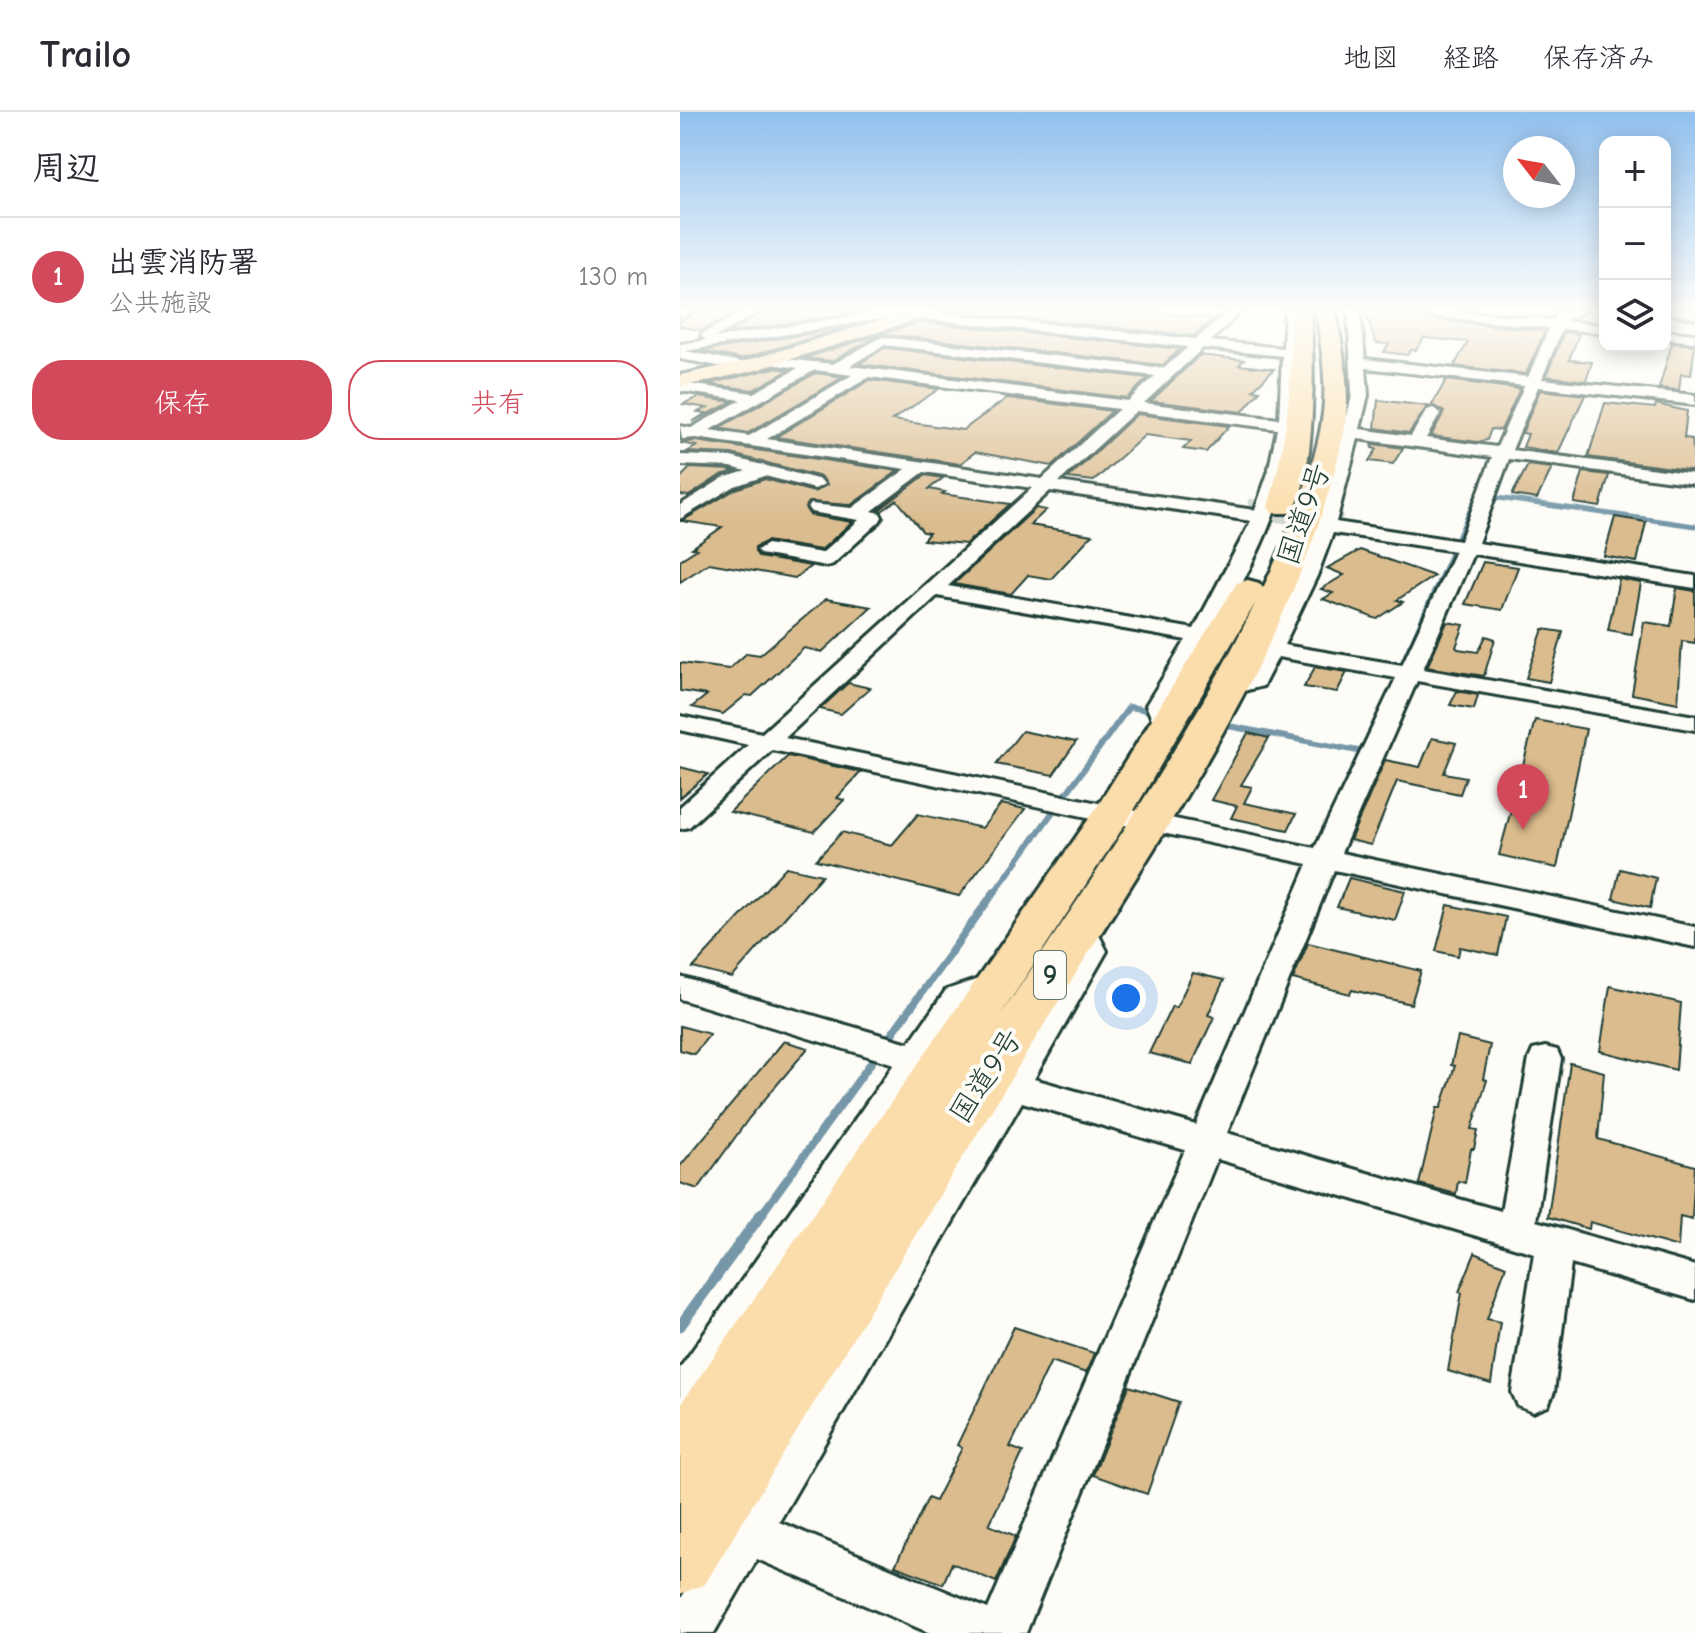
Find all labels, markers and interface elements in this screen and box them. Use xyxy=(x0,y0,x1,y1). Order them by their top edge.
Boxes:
text: Trailo xyxy=(40,33,131,77)
text: 地図 xyxy=(1343,42,1399,74)
text: 経路 xyxy=(1443,42,1499,74)
text: 保存済み xyxy=(1543,42,1655,74)
north arrow xyxy=(1503,136,1575,208)
map controls xyxy=(1599,136,1671,352)
button: + xyxy=(1599,136,1671,208)
text: 周辺 xyxy=(32,148,100,188)
button: − xyxy=(1599,208,1671,280)
text: 出雲消防署 xyxy=(108,245,258,280)
text: 1 xyxy=(53,262,63,292)
text: 130 m xyxy=(579,262,648,292)
button: layers xyxy=(1599,280,1671,352)
text: 公共施設 xyxy=(108,288,212,318)
button: 保存 xyxy=(32,360,332,440)
button: 共有 xyxy=(348,360,648,440)
street label: 国道9号 xyxy=(1270,458,1338,570)
pin: 1 xyxy=(1497,764,1549,830)
road number: 9 xyxy=(1034,951,1066,999)
your location xyxy=(1106,978,1146,1018)
street label: 国道9号 xyxy=(942,1022,1030,1130)

